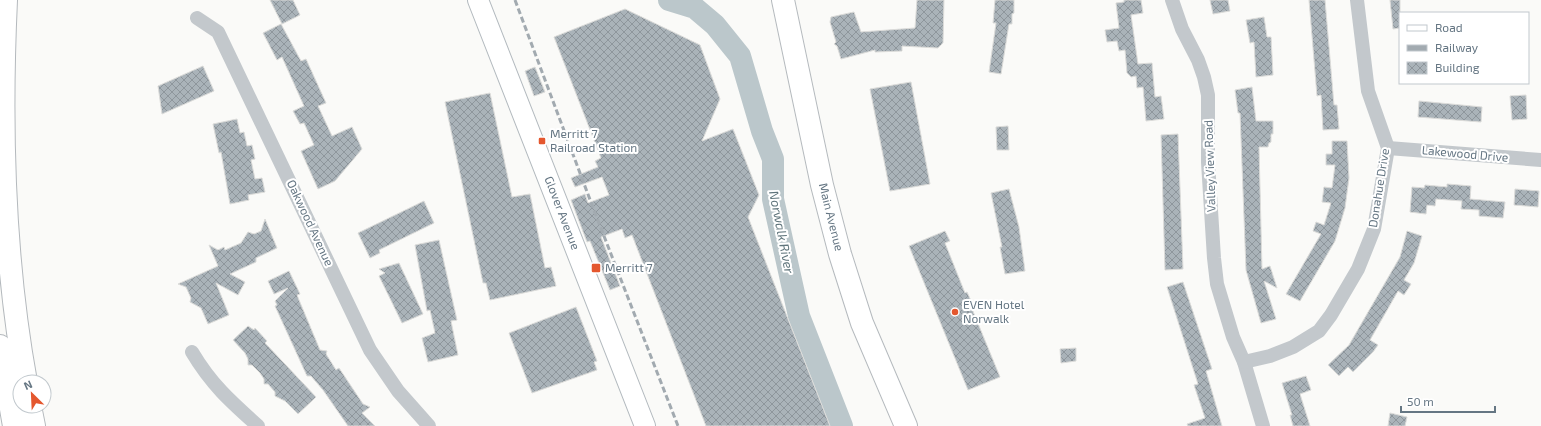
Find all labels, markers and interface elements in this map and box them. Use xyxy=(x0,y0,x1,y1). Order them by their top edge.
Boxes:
legend xyxy=(1399,12,1529,84)
text: Road xyxy=(1435,20,1463,34)
text: Railway xyxy=(1435,40,1479,54)
text: Building xyxy=(1435,60,1480,74)
street label: Valley View Road xyxy=(1200,120,1218,212)
place label: Merritt 7 Railroad Station xyxy=(550,126,637,154)
marker: Merritt 7 Railroad Station xyxy=(537,136,547,146)
street label: Lakewood Drive xyxy=(1421,142,1509,164)
street label: Donahue Drive xyxy=(1365,147,1391,228)
street label: Glover Avenue xyxy=(542,174,583,251)
street label: Oakwood Avenue xyxy=(285,177,337,268)
street label: Main Avenue xyxy=(817,181,847,252)
water label: Norwalk River xyxy=(766,189,798,276)
place label: Merritt 7 xyxy=(605,260,653,274)
marker: Merritt 7 xyxy=(590,262,602,274)
place label: EVEN Hotel Norwalk xyxy=(963,297,1025,325)
marker: EVEN Hotel Norwalk xyxy=(950,307,960,317)
north arrow xyxy=(12,374,52,414)
text: N xyxy=(21,377,34,392)
scale bar xyxy=(1401,388,1495,414)
text: 50 m xyxy=(1407,394,1434,408)

